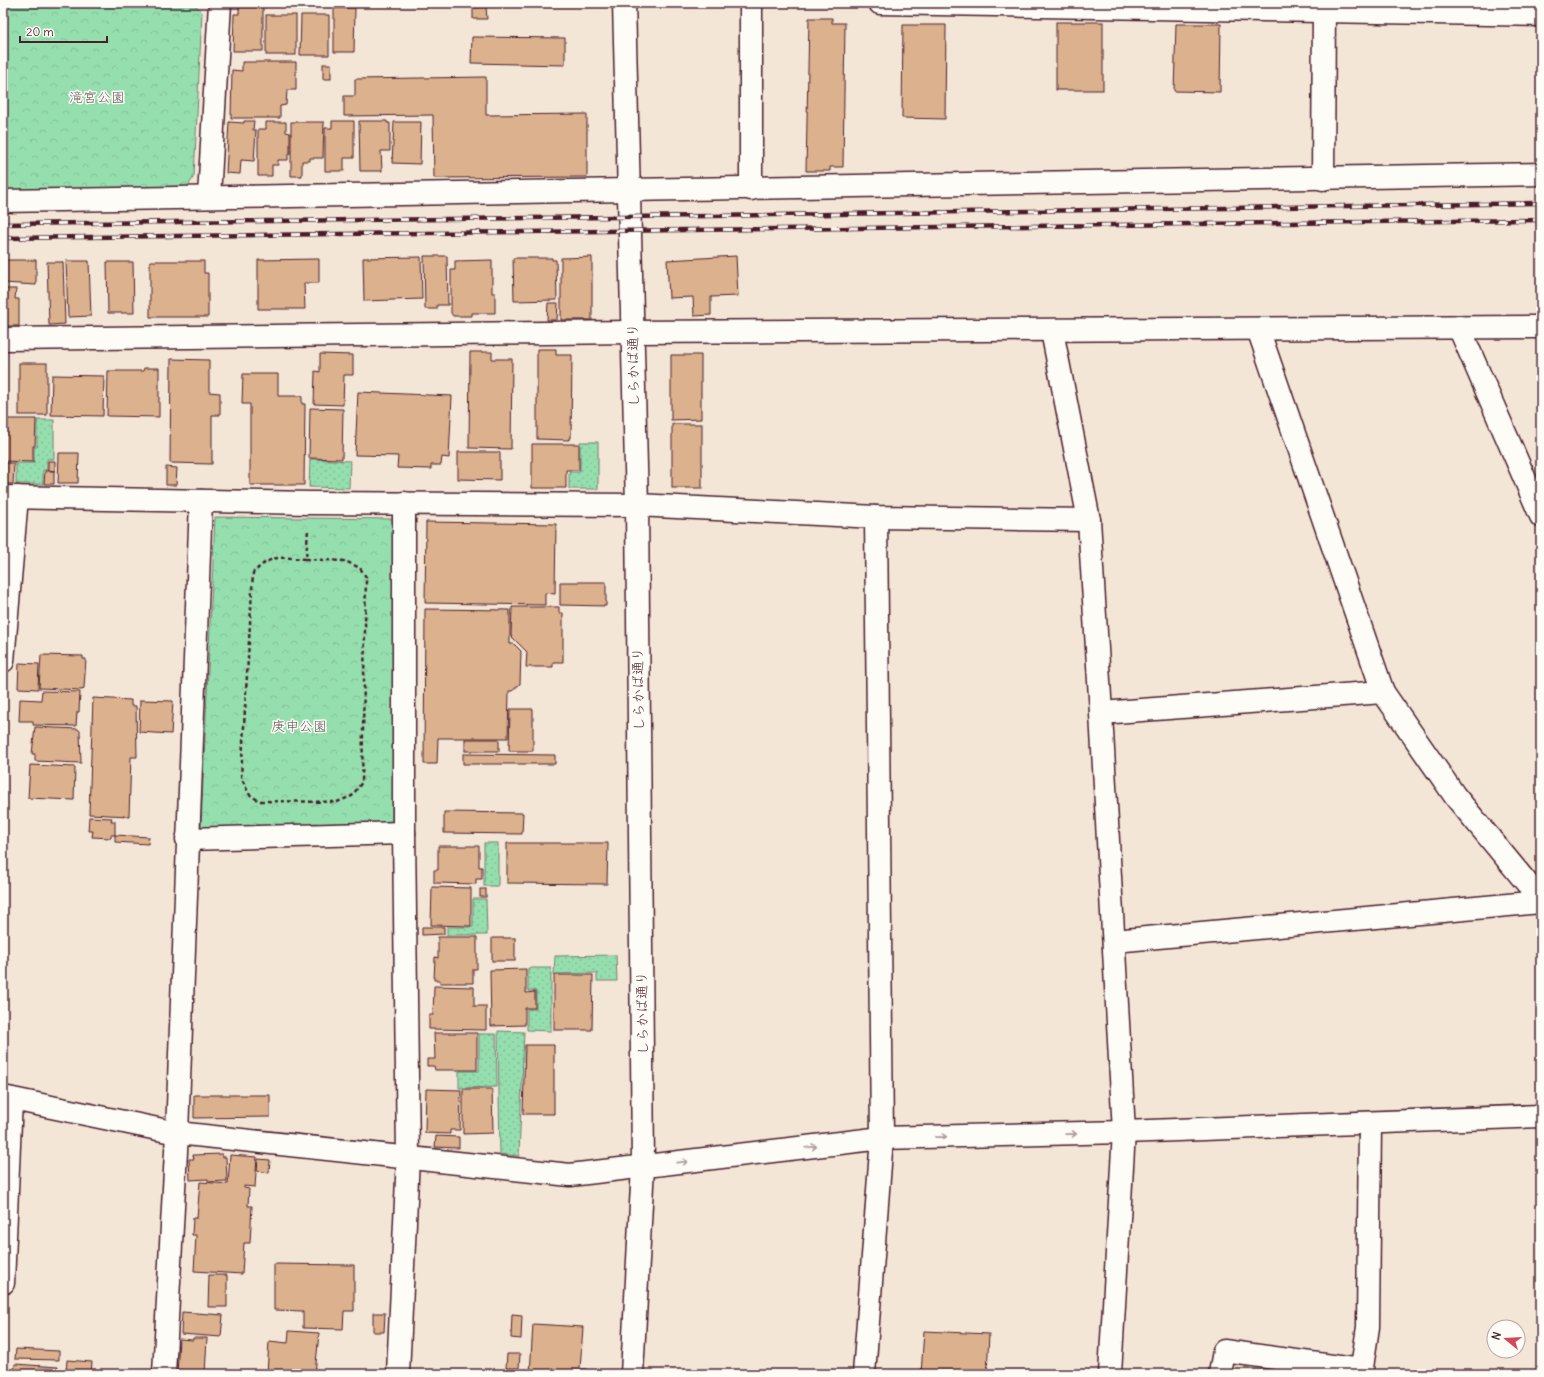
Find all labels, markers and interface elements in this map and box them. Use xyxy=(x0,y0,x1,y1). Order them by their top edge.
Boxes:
scale bar xyxy=(20,18,107,44)
text: 20 m xyxy=(26,24,54,39)
park label: 滝宮公園 xyxy=(69,88,125,106)
street label: しらかば通り xyxy=(623,323,643,407)
street label: しらかば通り xyxy=(628,647,648,731)
park label: 庚申公園 xyxy=(271,717,327,735)
street label: しらかば通り xyxy=(632,971,652,1055)
one-way arrow xyxy=(1064,1130,1077,1137)
one-way arrow xyxy=(934,1133,947,1141)
one-way arrow xyxy=(804,1143,817,1150)
one-way arrow xyxy=(675,1158,688,1165)
north arrow xyxy=(1486,1319,1526,1359)
text: N xyxy=(1489,1330,1504,1342)

